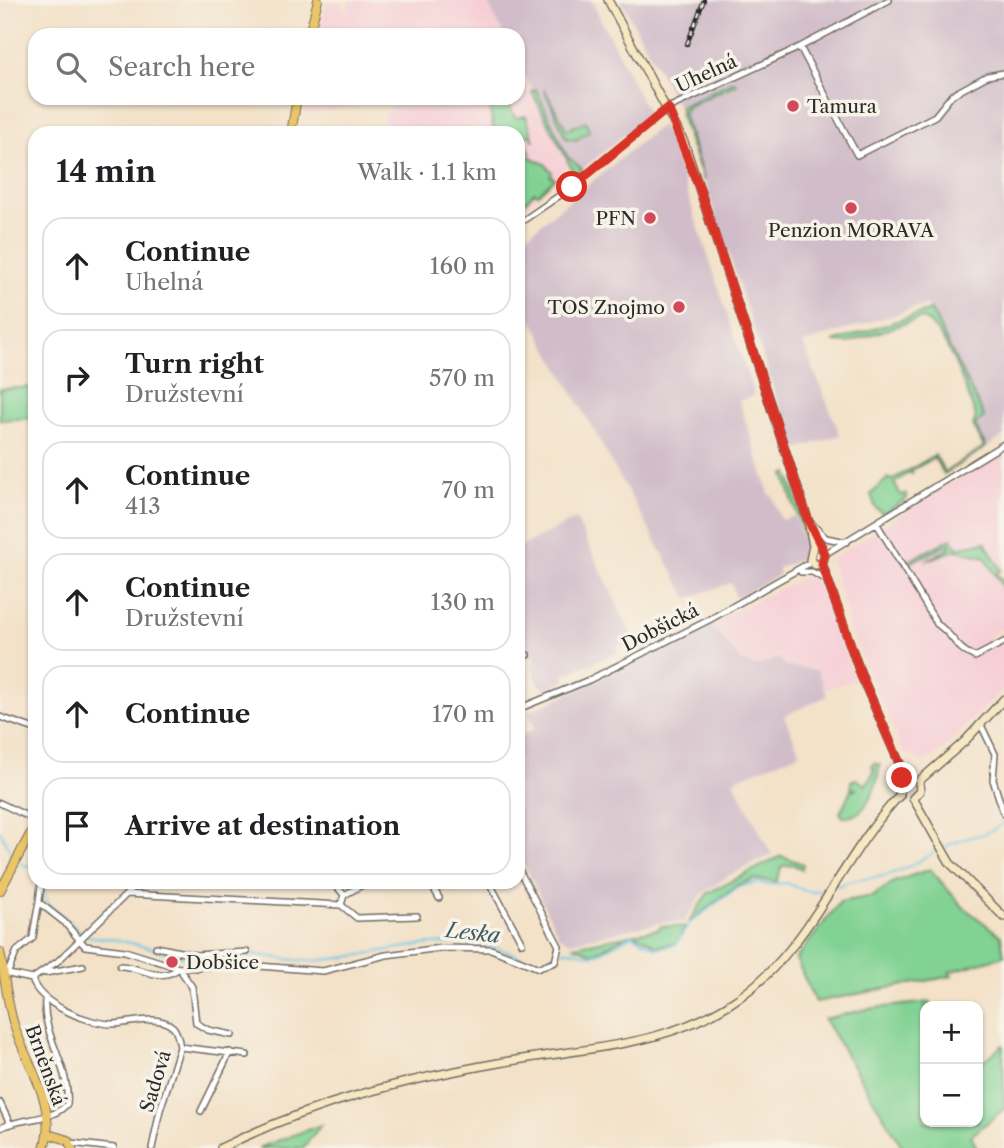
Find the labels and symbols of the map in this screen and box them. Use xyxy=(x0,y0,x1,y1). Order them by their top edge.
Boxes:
street label: Uhelná xyxy=(672,49,740,98)
place label: Tamura xyxy=(807,95,877,118)
marker: Tamura xyxy=(785,98,801,114)
route start xyxy=(556,171,587,202)
marker: Penzion MORAVA xyxy=(843,200,859,216)
place label: PFN xyxy=(596,207,636,230)
marker: PFN xyxy=(642,210,658,226)
place label: Penzion MORAVA xyxy=(768,219,935,242)
place label: TOS Znojmo xyxy=(547,296,665,319)
marker: TOS Znojmo xyxy=(671,299,687,315)
street label: Dobšická xyxy=(618,598,703,657)
route end xyxy=(886,762,917,793)
water label: Leska xyxy=(443,917,502,948)
place label: Dobšice xyxy=(186,951,259,974)
marker: Dobšice xyxy=(164,954,180,970)
street label: Brněnská xyxy=(20,1022,71,1109)
street label: Sadová xyxy=(135,1047,176,1115)

